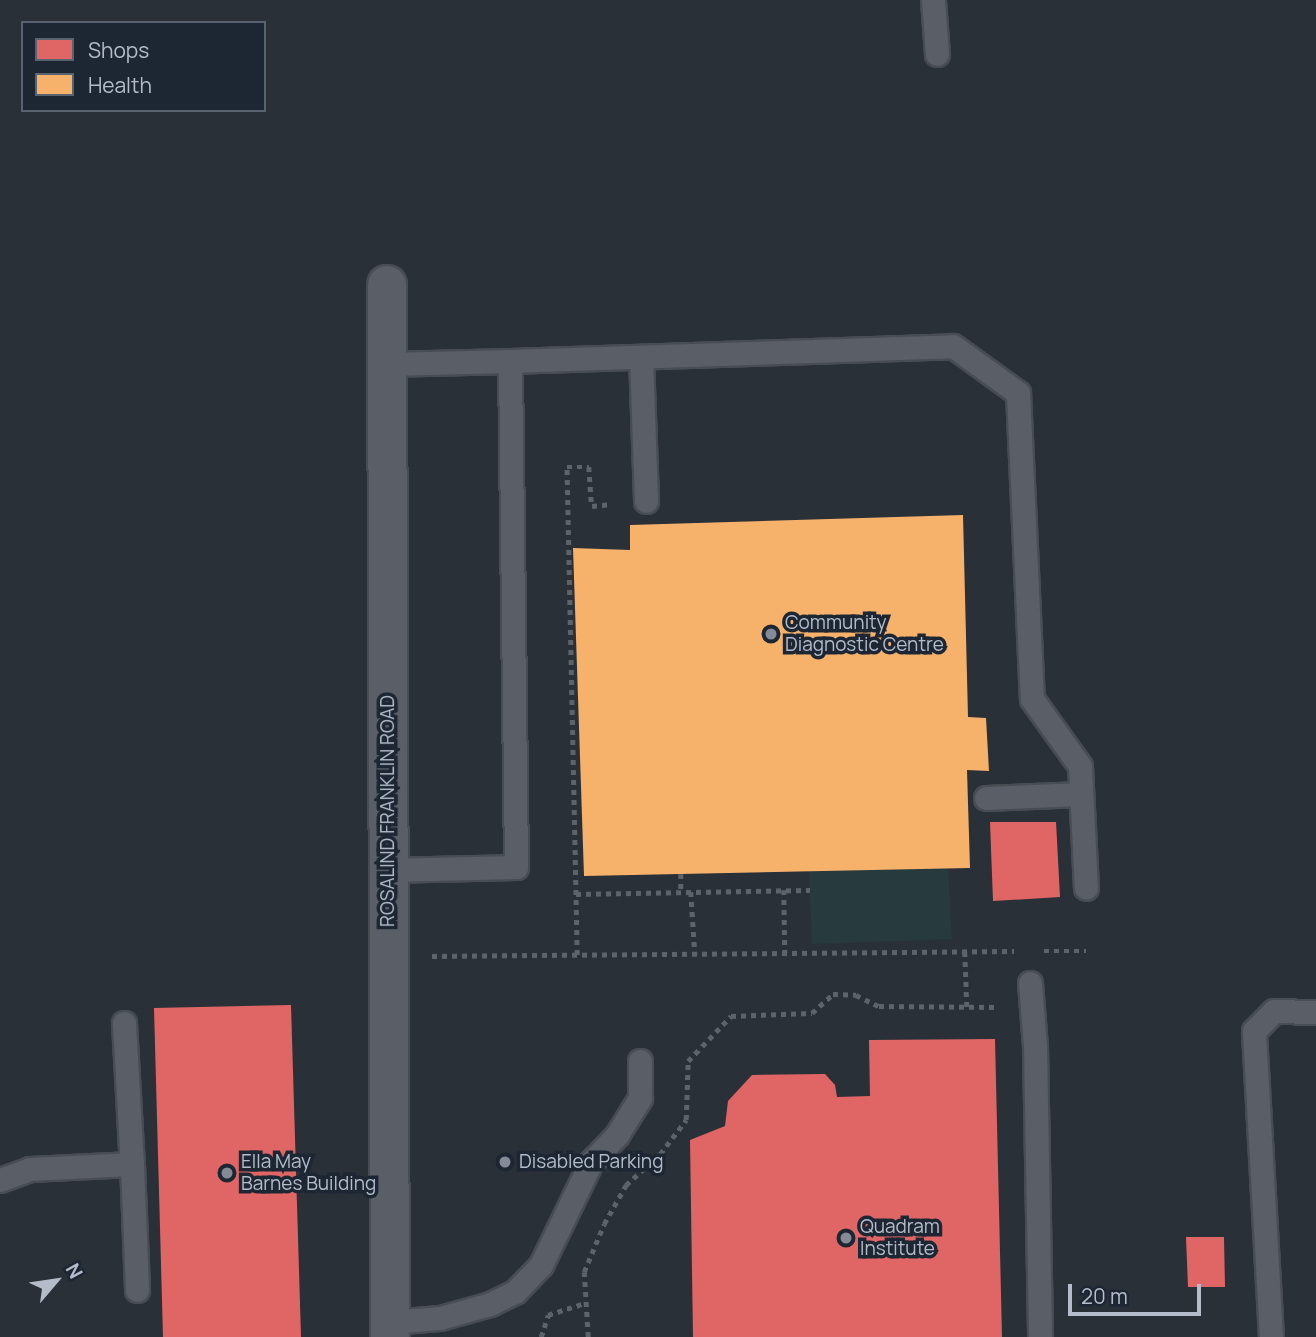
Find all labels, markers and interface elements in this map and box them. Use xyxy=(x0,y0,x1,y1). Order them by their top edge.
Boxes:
legend xyxy=(21,21,266,112)
text: Shops xyxy=(88,36,149,64)
text: Health xyxy=(88,71,152,99)
place label: Community Diagnostic Centre xyxy=(785,612,944,656)
marker: Community Diagnostic Centre xyxy=(763,626,779,642)
street label: ROSALIND FRANKLIN ROAD xyxy=(377,695,399,927)
place label: Ella May Barnes Building xyxy=(241,1151,376,1195)
place label: Disabled Parking xyxy=(519,1151,663,1173)
marker: Disabled Parking xyxy=(497,1154,513,1170)
marker: Ella May Barnes Building xyxy=(219,1165,235,1181)
place label: Quadram Institute xyxy=(860,1216,940,1260)
marker: Quadram Institute xyxy=(838,1230,854,1246)
north arrow xyxy=(21,1246,91,1316)
text: N xyxy=(60,1259,89,1283)
scale bar xyxy=(1071,1270,1204,1314)
text: 20 m xyxy=(1081,1282,1128,1310)

